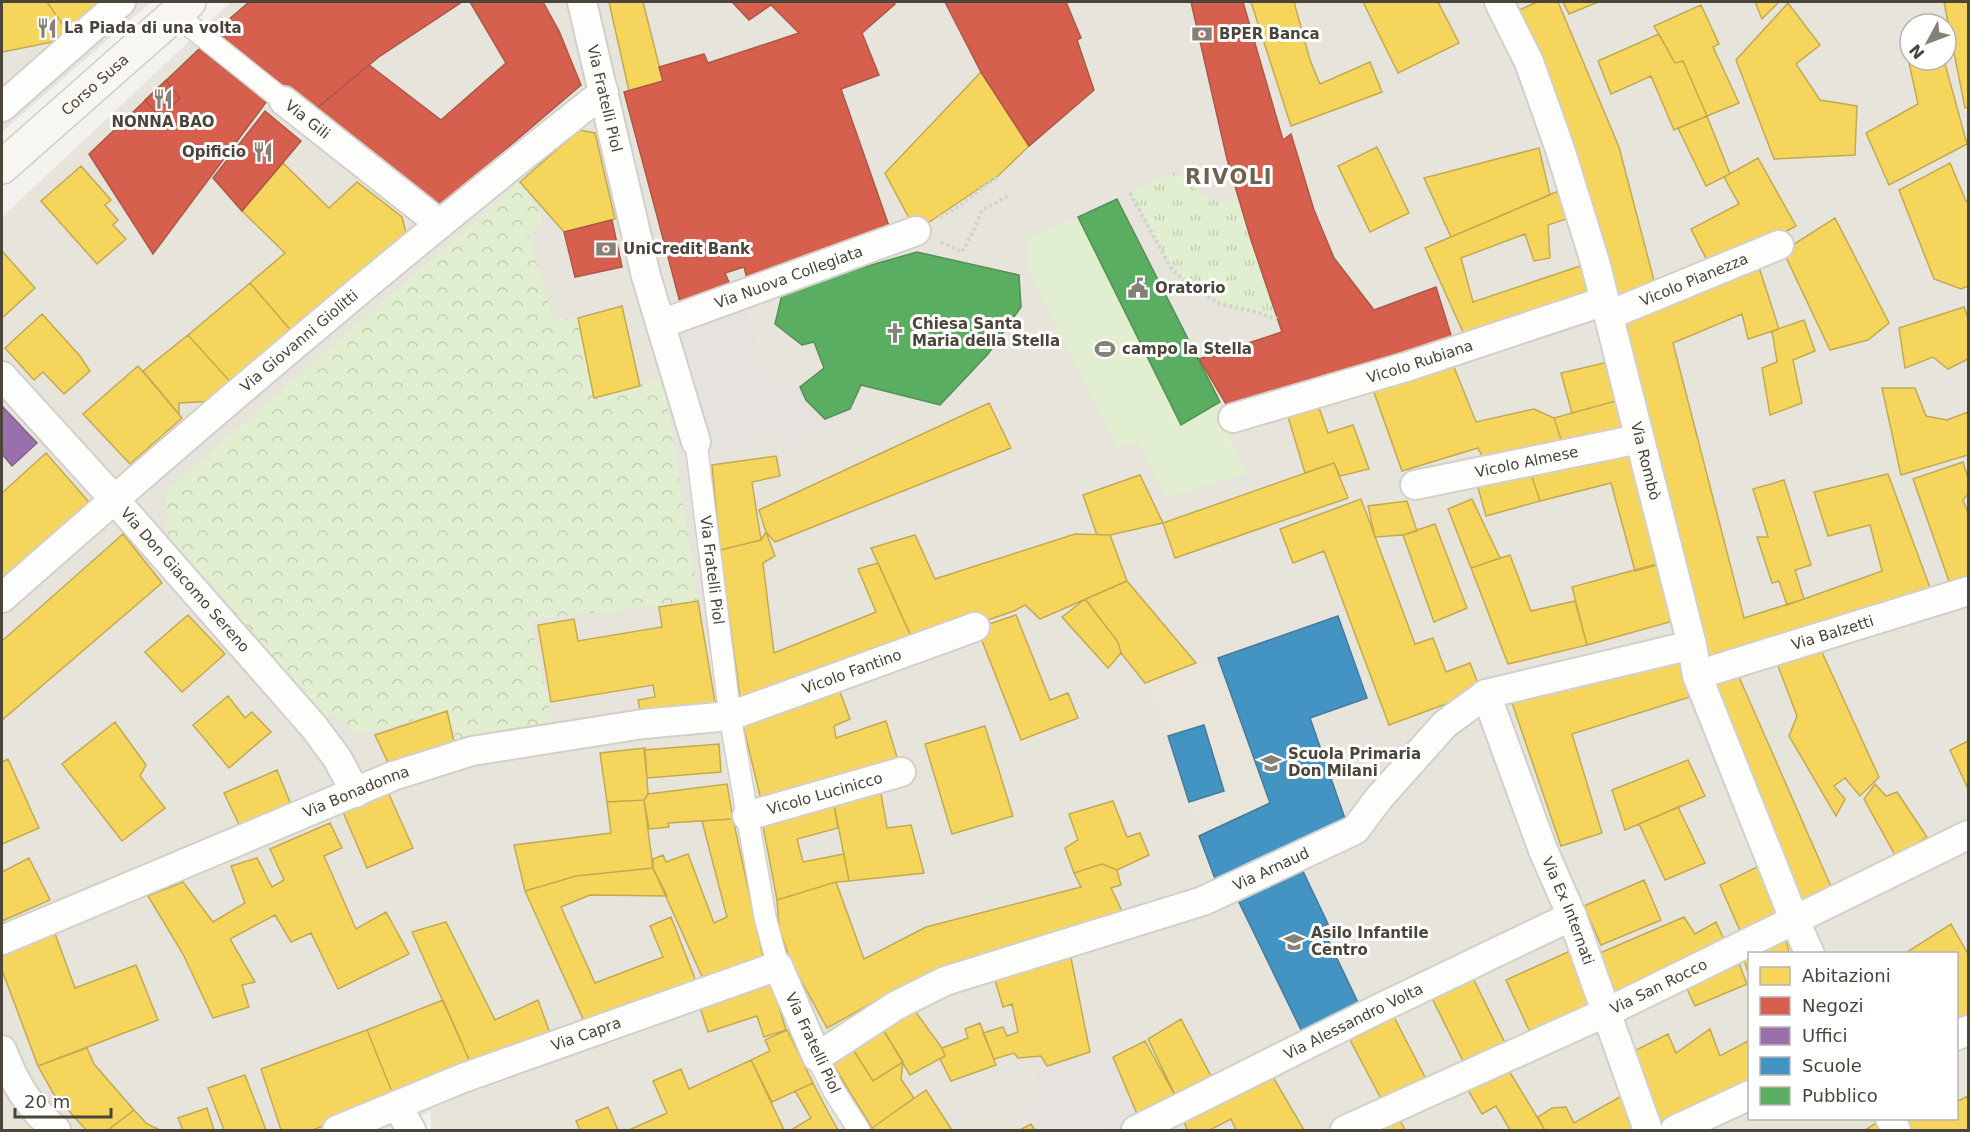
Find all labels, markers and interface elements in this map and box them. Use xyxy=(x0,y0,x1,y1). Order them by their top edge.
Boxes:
north arrow xyxy=(1898,12,1958,72)
restaurant icon: La Piada di una volta xyxy=(35,16,59,40)
place label: La Piada di una volta xyxy=(64,19,242,37)
bank icon: BPER Banca xyxy=(1190,22,1214,46)
place label: BPER Banca xyxy=(1219,25,1320,43)
text: N xyxy=(1905,40,1929,63)
street label: Via Fratelli Piol xyxy=(583,43,626,154)
street label: Corso Susa xyxy=(58,51,132,119)
restaurant icon: NONNA BAO xyxy=(151,87,175,111)
street label: Via Gili xyxy=(281,96,334,143)
place label: NONNA BAO xyxy=(111,113,215,131)
restaurant icon: Opificio xyxy=(251,140,275,164)
place label: Opificio xyxy=(182,143,246,161)
district label: RIVOLI xyxy=(1185,165,1273,189)
bank icon: UniCredit Bank xyxy=(594,237,618,261)
place label: UniCredit Bank xyxy=(623,240,751,258)
street label: Via Nuova Collegiata xyxy=(712,242,865,313)
street label: Vicolo Pianezza xyxy=(1637,250,1751,310)
public building icon: Oratorio xyxy=(1126,276,1150,300)
place label: Oratorio xyxy=(1155,279,1226,297)
street label: Via Giovanni Giolitti xyxy=(237,286,362,396)
place label: Chiesa Santa Maria della Stella xyxy=(912,315,1060,350)
church icon: Chiesa Santa Maria della Stella xyxy=(883,321,907,345)
street label: Vicolo Rubiana xyxy=(1364,336,1475,387)
sports icon: campo la Stella xyxy=(1093,337,1117,361)
place label: campo la Stella xyxy=(1122,340,1252,358)
street label: Via Rombò xyxy=(1627,420,1664,502)
street label: Vicolo Almese xyxy=(1473,443,1580,481)
street label: Via Don Giacomo Sereno xyxy=(117,504,253,656)
street label: Via Fratelli Piol xyxy=(696,514,728,626)
street label: Via Balzetti xyxy=(1789,612,1876,654)
street label: Vicolo Fantino xyxy=(800,645,904,698)
place label: Scuola Primaria Don Milani xyxy=(1288,745,1421,780)
school or university icon: Scuola Primaria Don Milani xyxy=(1259,751,1283,775)
street label: Via Bonadonna xyxy=(300,762,412,822)
street label: Vicolo Lucinicco xyxy=(765,769,885,819)
street label: Via Arnaud xyxy=(1230,844,1312,895)
street label: Via Ex Internati xyxy=(1538,854,1598,967)
place label: Asilo Infantile Centro xyxy=(1311,924,1429,959)
school or university icon: Asilo Infantile Centro xyxy=(1282,930,1306,954)
legend xyxy=(1748,952,1958,1120)
street label: Via San Rocco xyxy=(1607,955,1710,1018)
text: Abitazioni xyxy=(1802,965,1891,986)
street label: Via Alessandro Volta xyxy=(1281,980,1426,1064)
street label: Via Fratelli Piol xyxy=(782,990,844,1096)
text: Negozi xyxy=(1802,995,1863,1016)
street label: Via Capra xyxy=(549,1014,623,1055)
text: Uffici xyxy=(1802,1025,1847,1046)
text: Scuole xyxy=(1802,1055,1862,1076)
scale bar xyxy=(15,1081,111,1119)
text: Pubblico xyxy=(1802,1085,1878,1106)
text: 20 m xyxy=(24,1091,70,1112)

